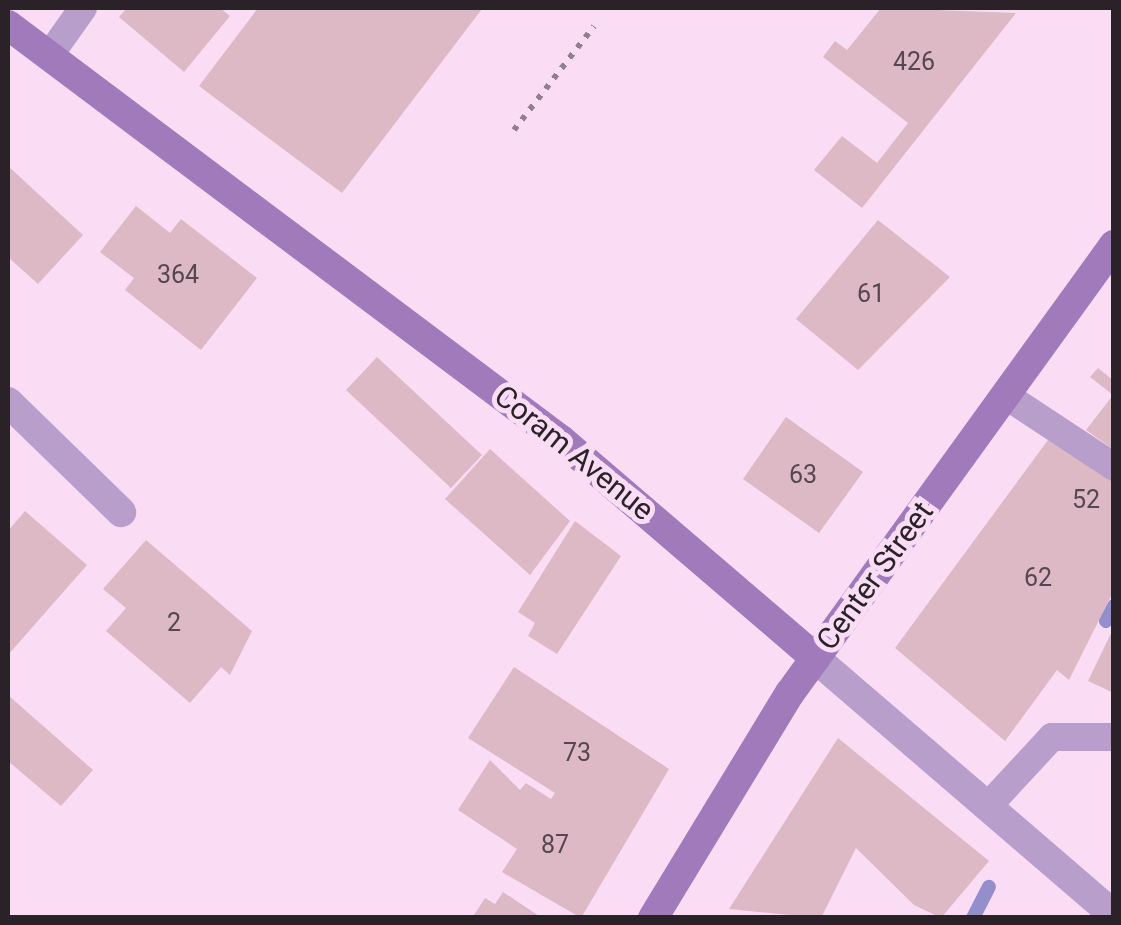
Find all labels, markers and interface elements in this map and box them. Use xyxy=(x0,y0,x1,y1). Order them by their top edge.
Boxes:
house number: 426 xyxy=(893,47,935,77)
house number: 364 xyxy=(157,260,199,290)
house number: 61 xyxy=(857,279,885,309)
street label: Coram Avenue xyxy=(487,378,661,528)
house number: 63 xyxy=(789,460,817,490)
house number: 52 xyxy=(1072,485,1100,515)
street label: Center Street xyxy=(809,495,941,657)
house number: 62 xyxy=(1024,563,1052,593)
house number: 2 xyxy=(167,608,181,638)
house number: 73 xyxy=(563,738,591,768)
house number: 87 xyxy=(541,830,569,860)

